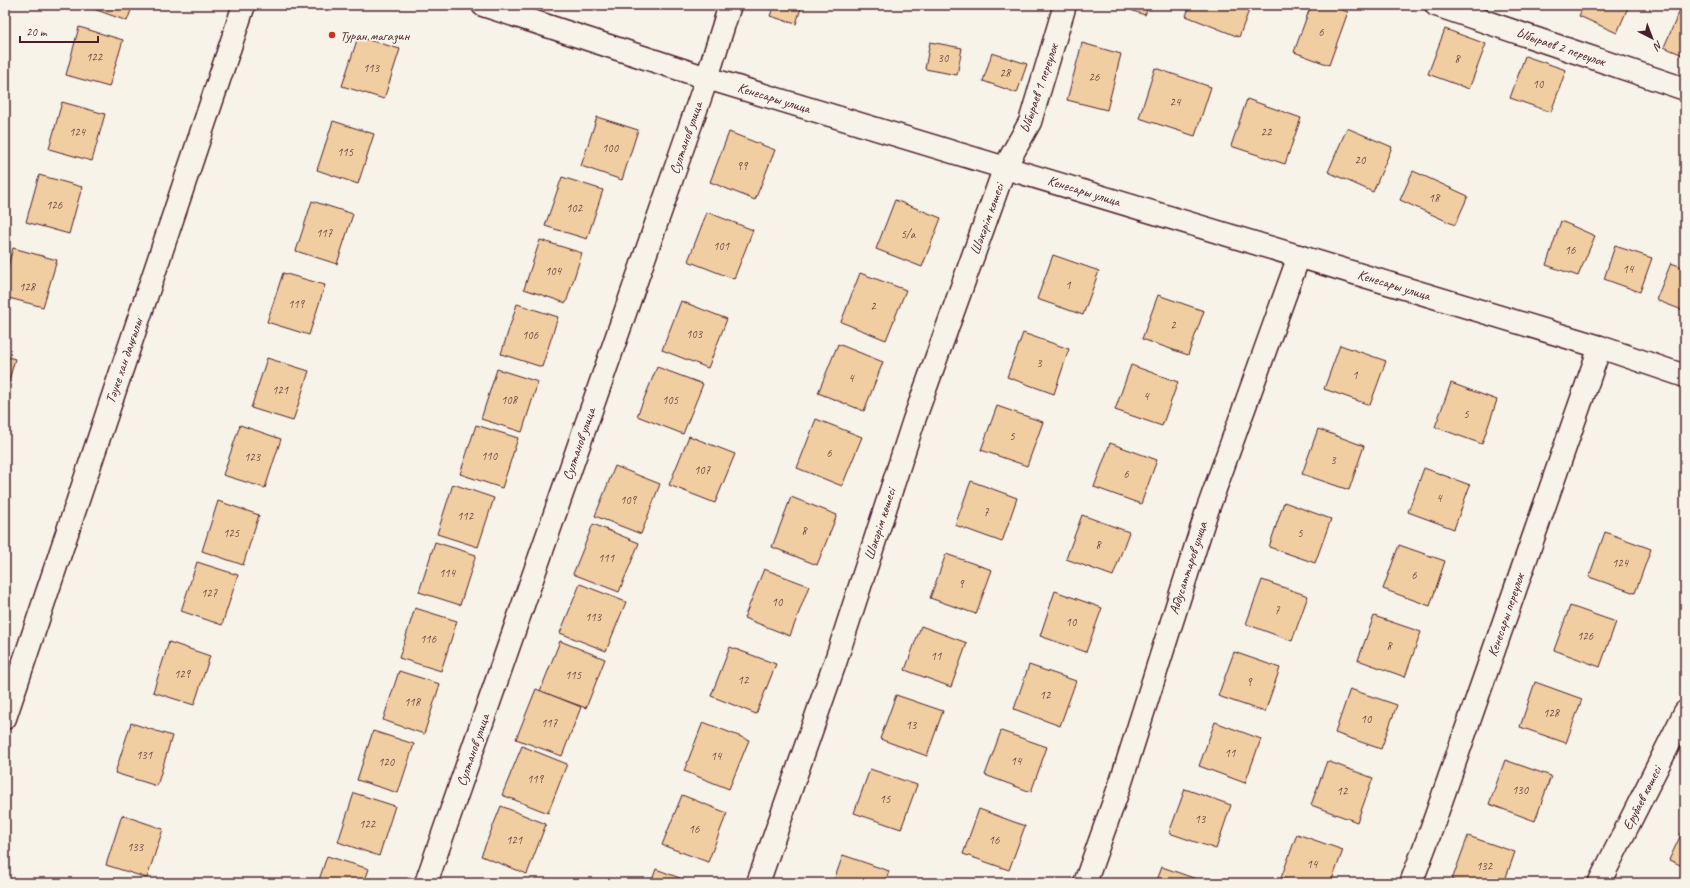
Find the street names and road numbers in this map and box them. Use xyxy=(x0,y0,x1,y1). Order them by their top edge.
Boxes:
street label: Ыбыраев 2 переулок xyxy=(1515,24,1609,71)
street label: Ыбыраев 1 переулок xyxy=(1016,40,1063,134)
street label: Кенесары улица xyxy=(736,79,814,117)
street label: Султанов улица xyxy=(666,98,707,176)
street label: Кенесары улица xyxy=(1046,172,1124,210)
street label: Шәкәрім көшесі xyxy=(966,179,1009,257)
street label: Кенесары улица xyxy=(1356,266,1434,304)
street label: Тәуке хан даңғылы xyxy=(102,315,147,406)
street label: Султанов улица xyxy=(559,404,600,482)
street label: Шәкәрім көшесі xyxy=(860,484,900,562)
street label: Абдусаттаров улица xyxy=(1165,519,1211,616)
street label: Кенесары переулок xyxy=(1484,569,1529,659)
street label: Султанов улица xyxy=(453,710,494,788)
street label: Ерубаев көшесі xyxy=(1619,761,1666,833)

